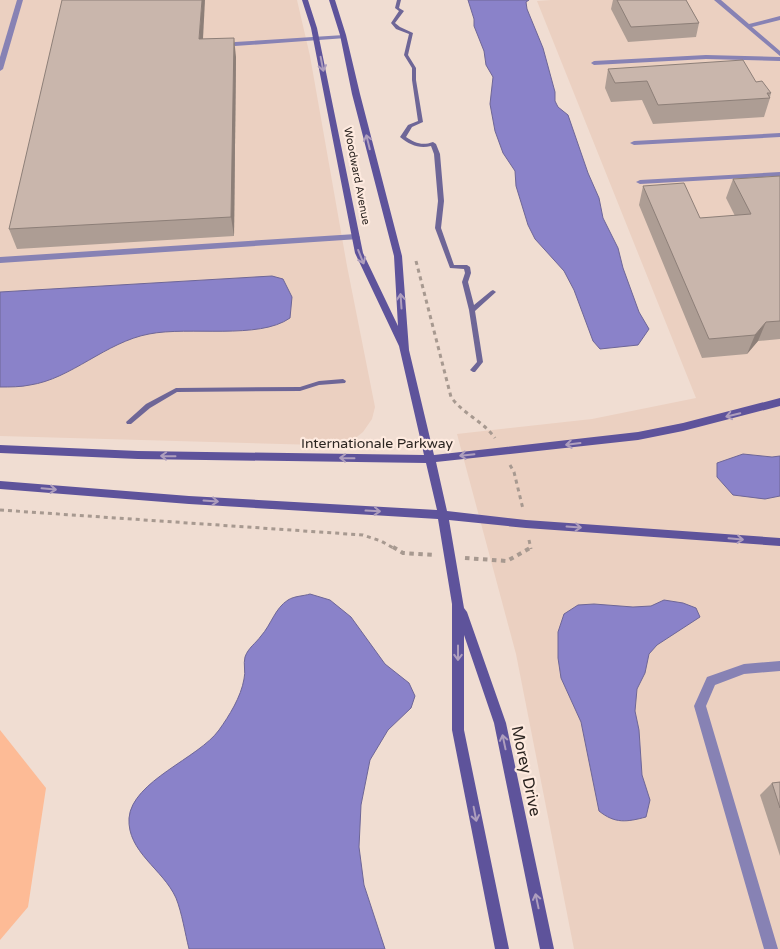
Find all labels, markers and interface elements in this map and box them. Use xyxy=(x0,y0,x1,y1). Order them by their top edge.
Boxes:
one-way arrow xyxy=(317,55,327,71)
street label: Woodward Avenue xyxy=(341,126,373,226)
one-way arrow xyxy=(363,135,372,151)
one-way arrow xyxy=(357,249,367,264)
one-way arrow xyxy=(396,293,405,309)
one-way arrow xyxy=(726,411,742,420)
street label: Internationale Parkway xyxy=(301,435,453,452)
one-way arrow xyxy=(566,439,582,449)
one-way arrow xyxy=(459,450,475,460)
one-way arrow xyxy=(160,451,176,461)
one-way arrow xyxy=(340,453,356,463)
one-way arrow xyxy=(40,484,56,493)
one-way arrow xyxy=(202,497,218,506)
one-way arrow xyxy=(365,507,381,516)
one-way arrow xyxy=(566,523,582,532)
one-way arrow xyxy=(728,534,744,543)
one-way arrow xyxy=(453,644,463,661)
street label: Morey Drive xyxy=(507,724,545,818)
one-way arrow xyxy=(499,735,508,751)
one-way arrow xyxy=(471,805,480,821)
one-way arrow xyxy=(532,894,541,910)

